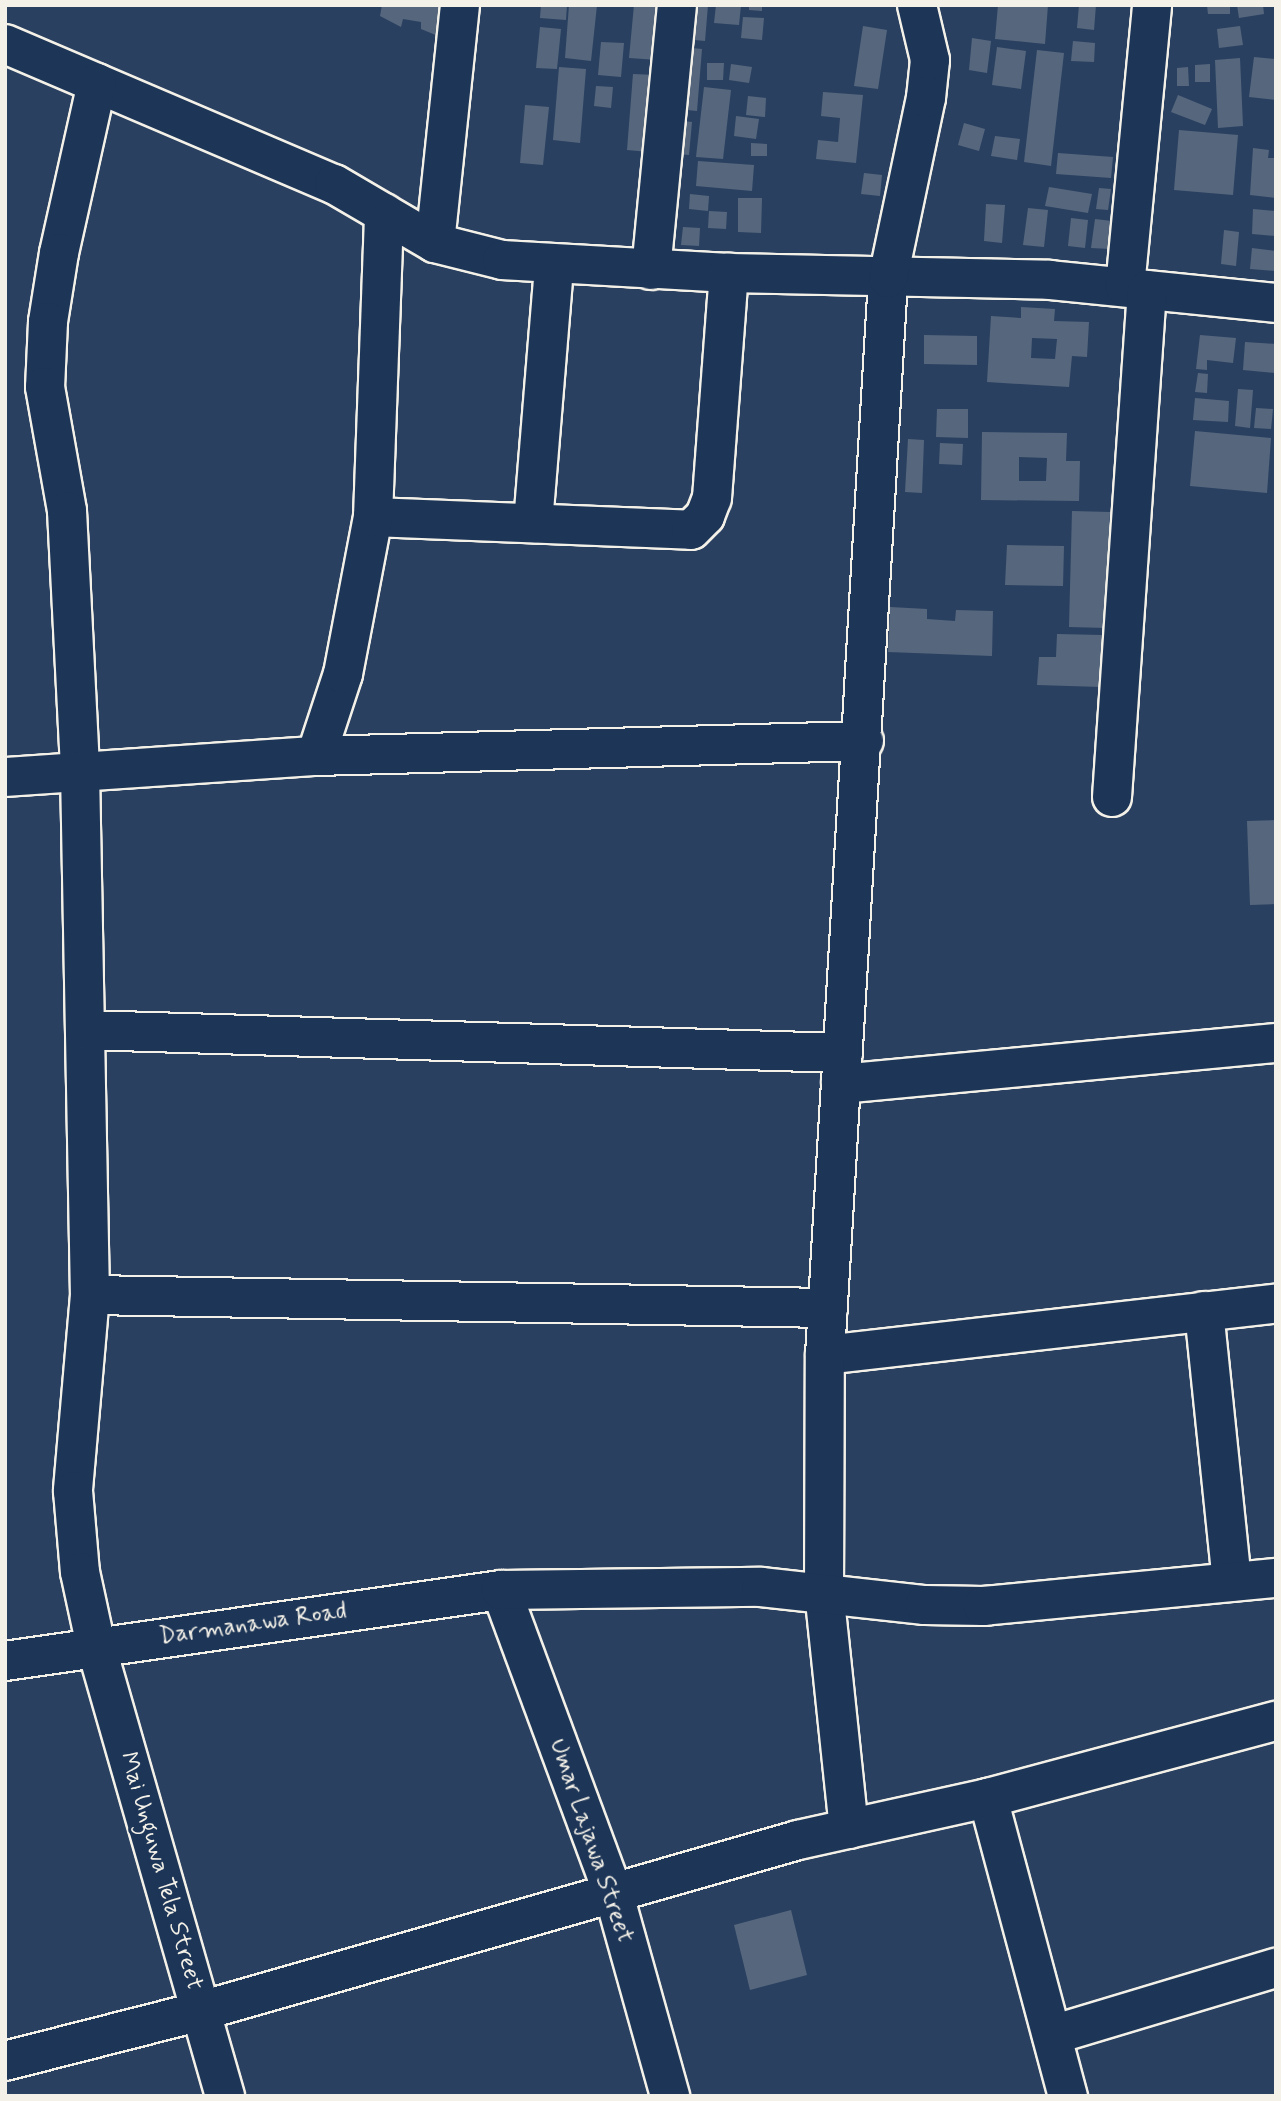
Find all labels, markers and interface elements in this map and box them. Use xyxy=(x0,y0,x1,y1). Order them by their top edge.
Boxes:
street label: Darmanawa Road xyxy=(159,1597,347,1651)
street label: Umar Lajawa Street xyxy=(542,1732,640,1950)
street label: Mai Unguwa Tela Street xyxy=(113,1748,209,1994)

